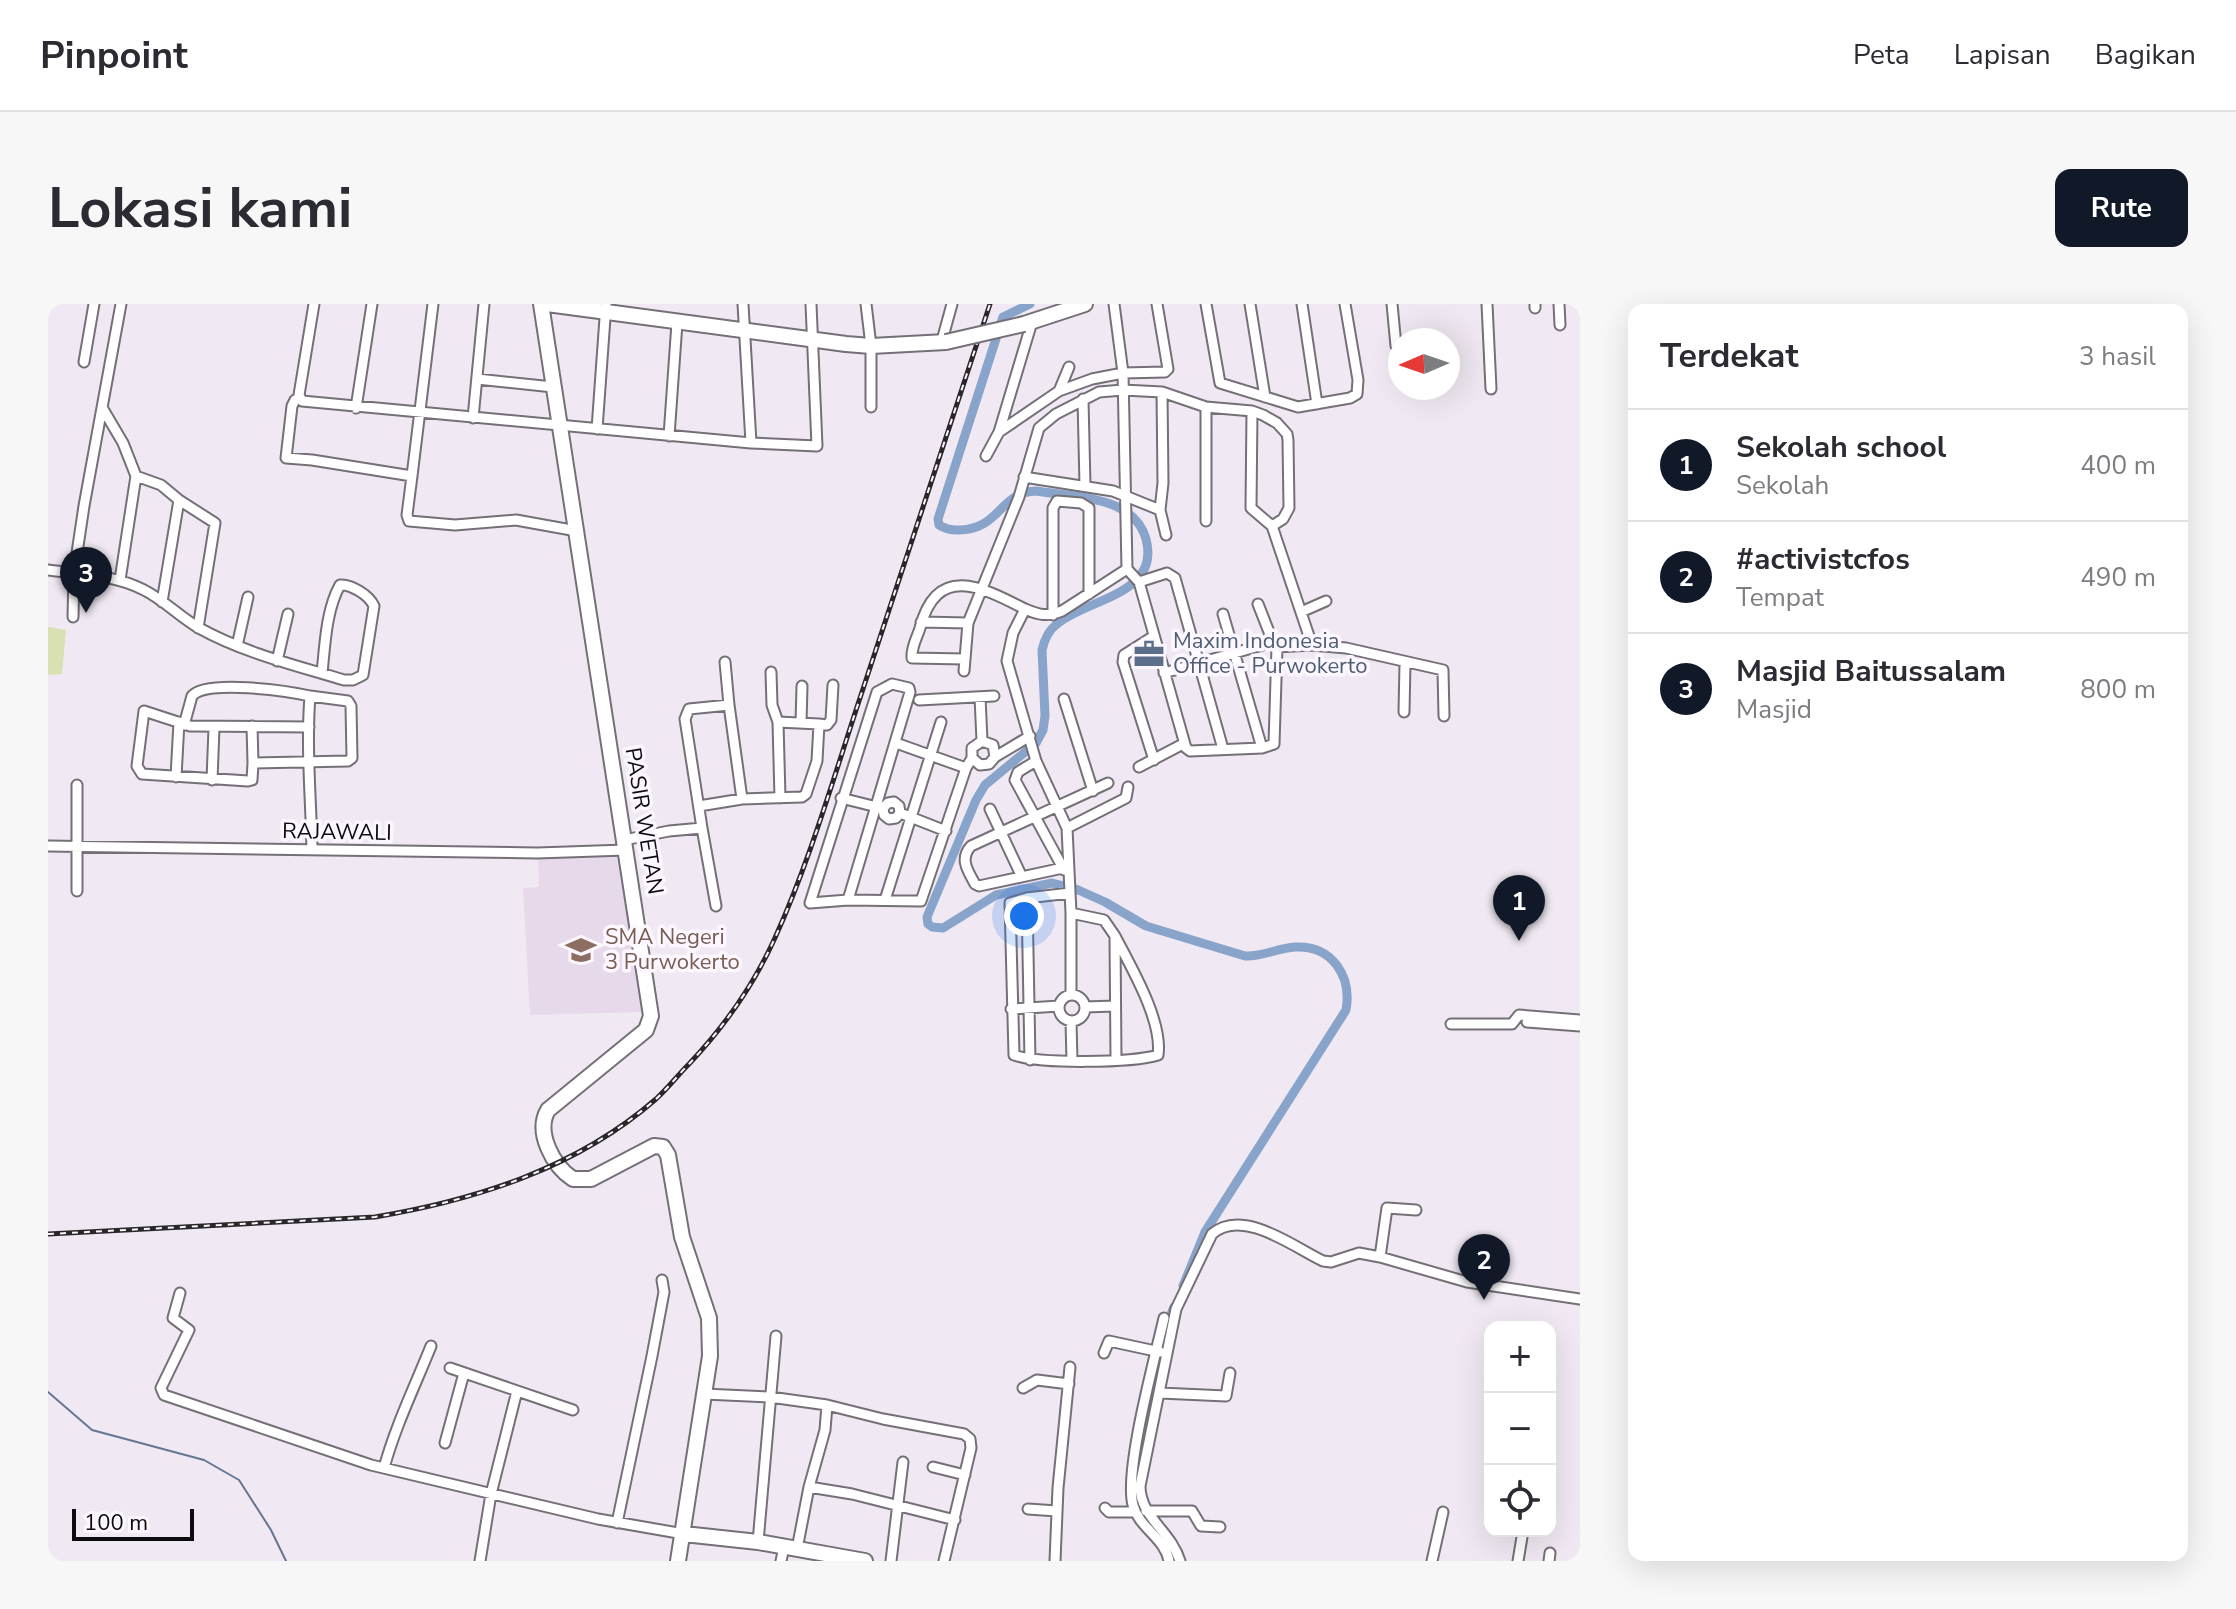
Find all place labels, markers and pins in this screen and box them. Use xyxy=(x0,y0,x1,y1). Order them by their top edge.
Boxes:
pin: 3 xyxy=(60,547,112,613)
place label: Maxim Indonesia Office - Purwokerto xyxy=(1173,626,1367,681)
office icon: Maxim Indonesia Office - Purwokerto xyxy=(1132,637,1166,671)
pin: 1 xyxy=(1493,875,1545,941)
place label: SMA Negeri 3 Purwokerto xyxy=(605,922,740,977)
school or university icon: SMA Negeri 3 Purwokerto xyxy=(564,933,598,967)
pin: 2 xyxy=(1458,1234,1510,1300)

